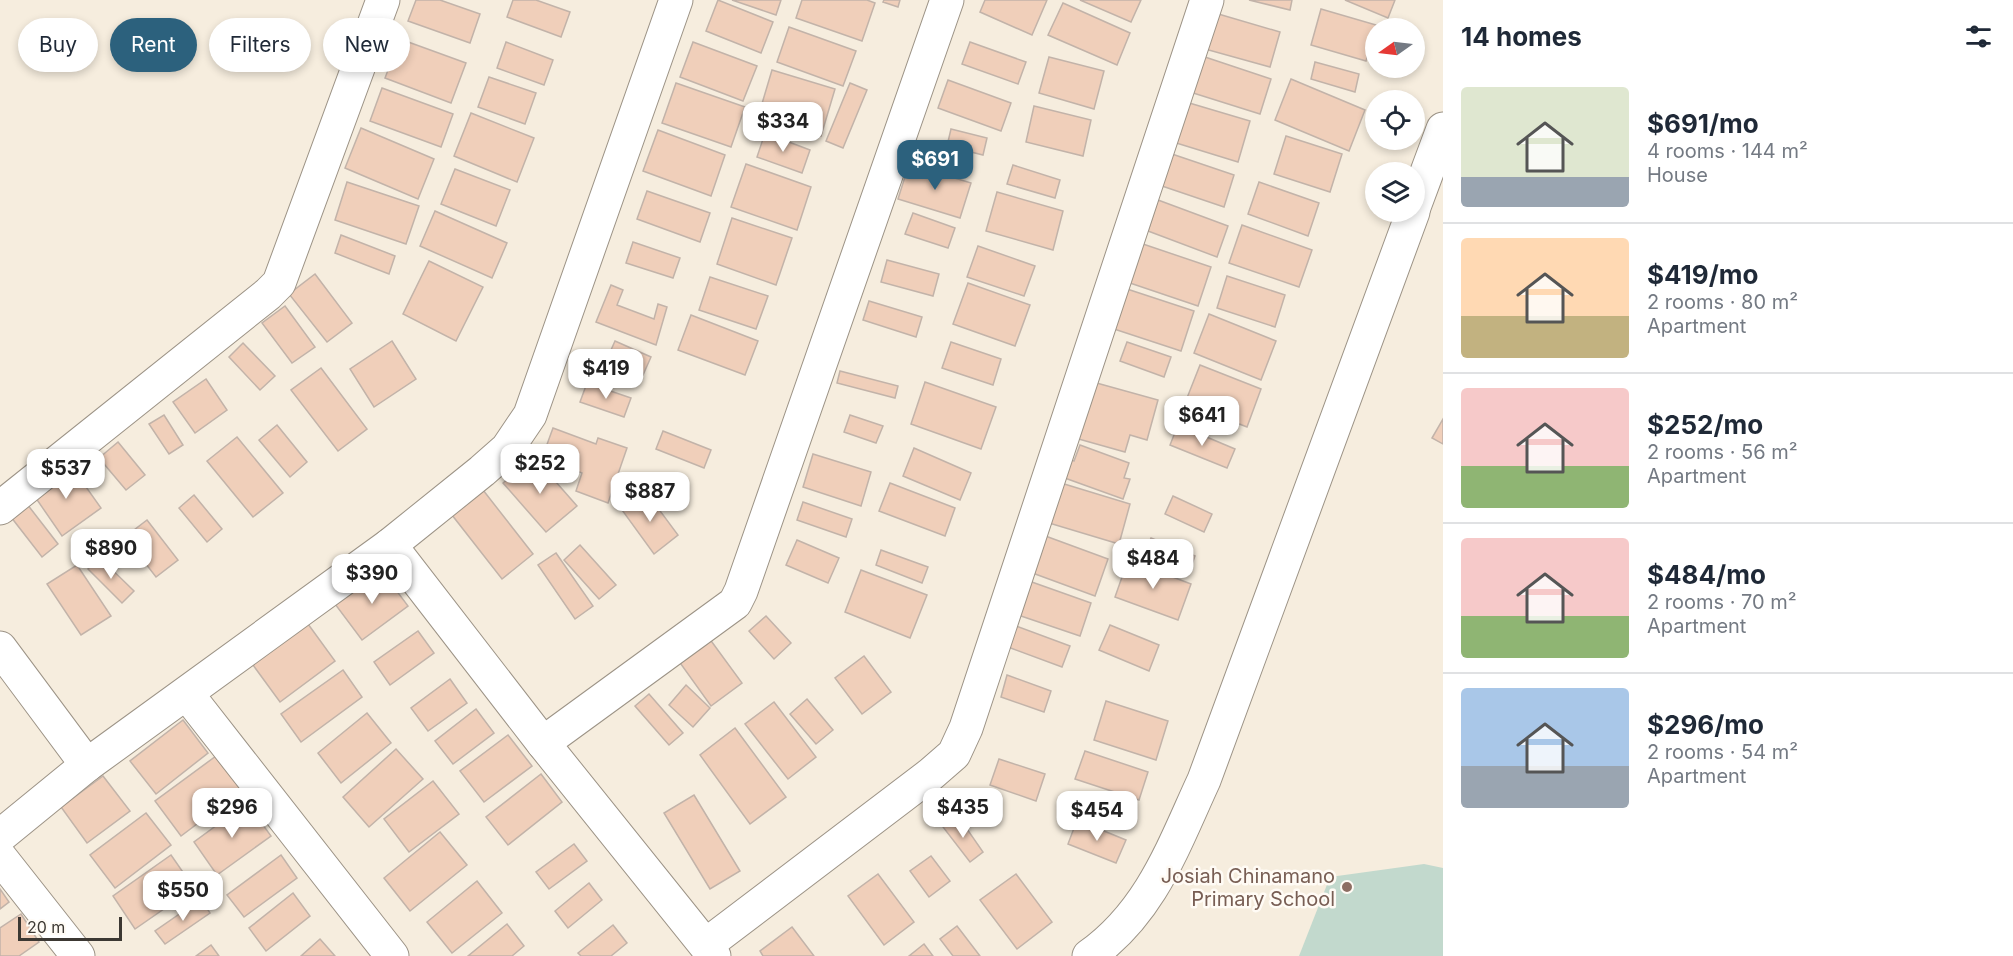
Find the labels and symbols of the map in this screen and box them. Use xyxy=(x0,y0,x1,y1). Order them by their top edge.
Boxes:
north arrow xyxy=(1365,18,1425,78)
pin: $334 xyxy=(747,102,819,153)
pin: $691 xyxy=(899,140,971,191)
pin: $419 xyxy=(570,349,642,400)
pin: $641 xyxy=(1166,396,1238,447)
pin: $252 xyxy=(504,444,576,495)
pin: $537 xyxy=(30,449,102,500)
pin: $887 xyxy=(614,472,686,523)
pin: $890 xyxy=(75,529,147,580)
pin: $484 xyxy=(1117,539,1189,590)
pin: $390 xyxy=(336,554,408,605)
pin: $296 xyxy=(196,788,268,839)
pin: $435 xyxy=(927,788,999,839)
pin: $454 xyxy=(1061,791,1133,842)
place label: Josiah Chinamano Primary School xyxy=(1161,864,1335,911)
pin: $550 xyxy=(147,871,219,922)
marker: Josiah Chinamano Primary School xyxy=(1340,880,1354,894)
scale bar xyxy=(18,914,122,942)

